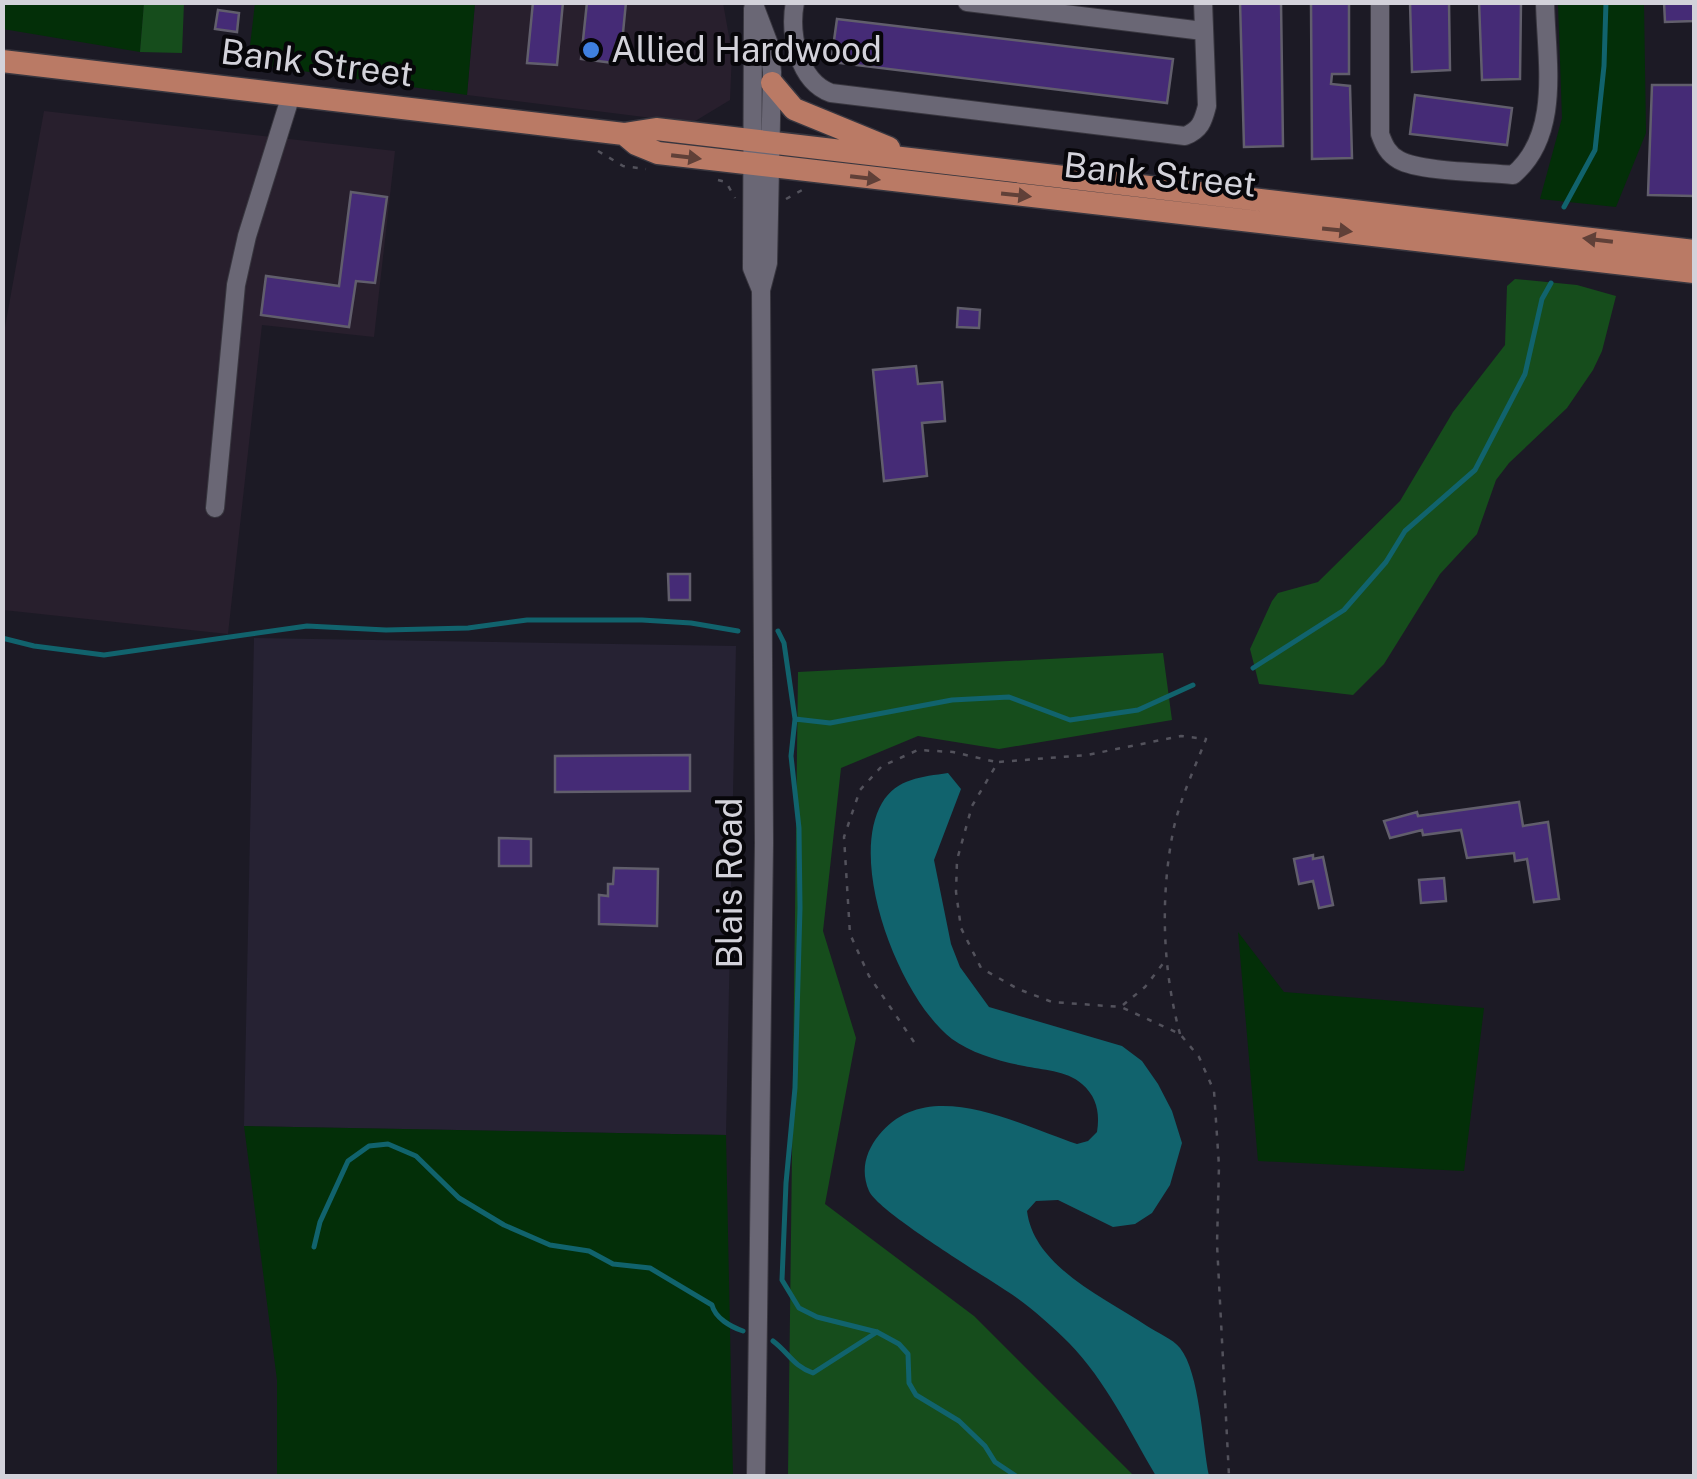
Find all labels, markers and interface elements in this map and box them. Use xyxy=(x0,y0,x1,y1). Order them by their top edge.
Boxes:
place label: Allied Hardwood xyxy=(611,29,882,70)
street label: Bank Street xyxy=(219,30,416,95)
marker: Allied Hardwood xyxy=(580,39,602,61)
street label: Bank Street xyxy=(1062,144,1258,205)
one-way arrow xyxy=(670,149,702,165)
one-way arrow xyxy=(849,170,881,186)
one-way arrow xyxy=(1001,187,1033,203)
one-way arrow xyxy=(1322,222,1354,238)
one-way arrow xyxy=(1581,232,1613,248)
street label: Blais Road xyxy=(709,798,750,968)

